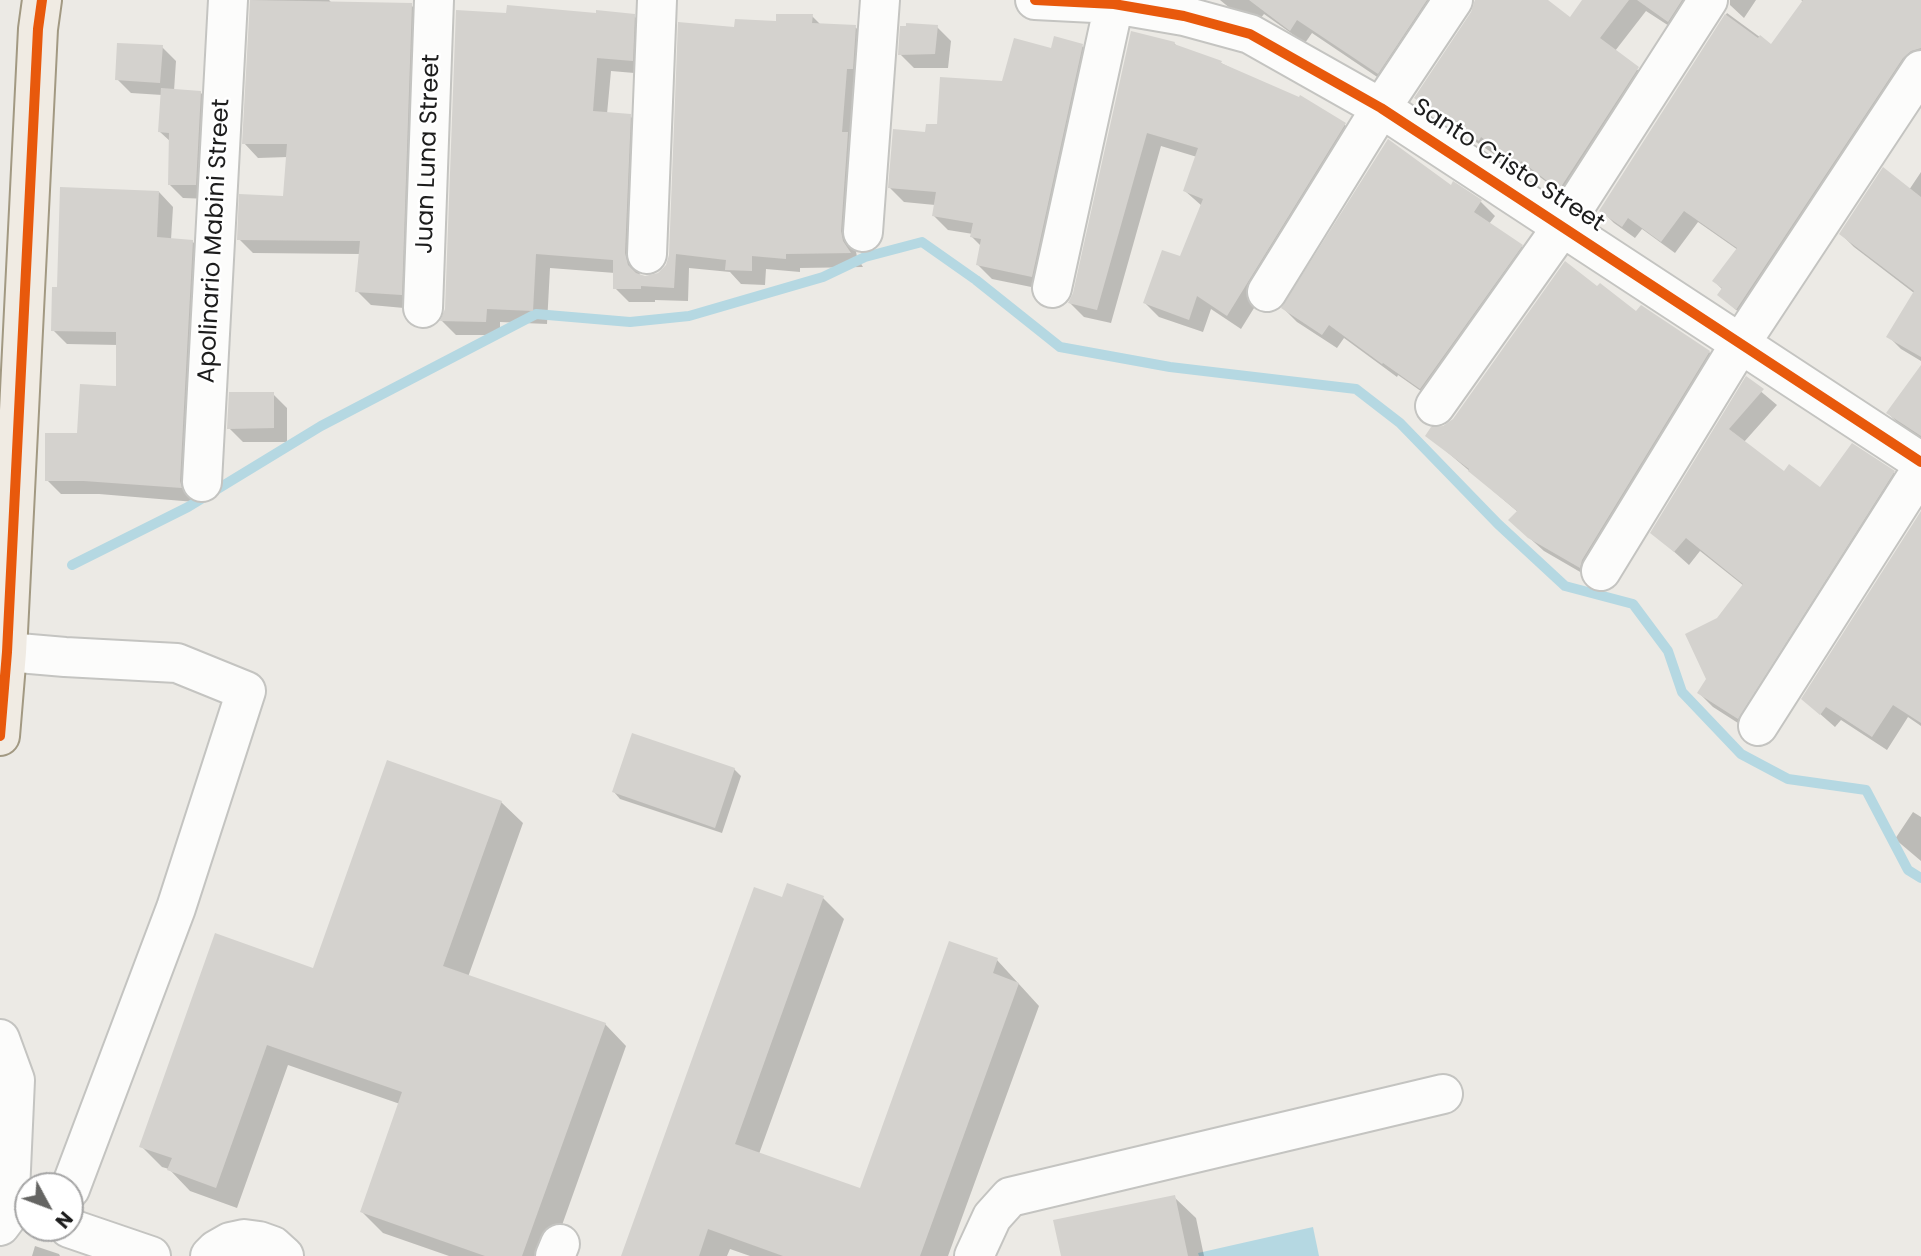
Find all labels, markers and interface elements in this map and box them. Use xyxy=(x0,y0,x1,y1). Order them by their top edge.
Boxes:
street label: Juan Luna Street xyxy=(411,54,447,254)
street label: Santo Cristo Street xyxy=(1407,93,1609,239)
street label: Apolinario Mabini Street xyxy=(193,98,237,384)
north arrow xyxy=(14,1172,84,1242)
text: N xyxy=(49,1206,79,1234)

